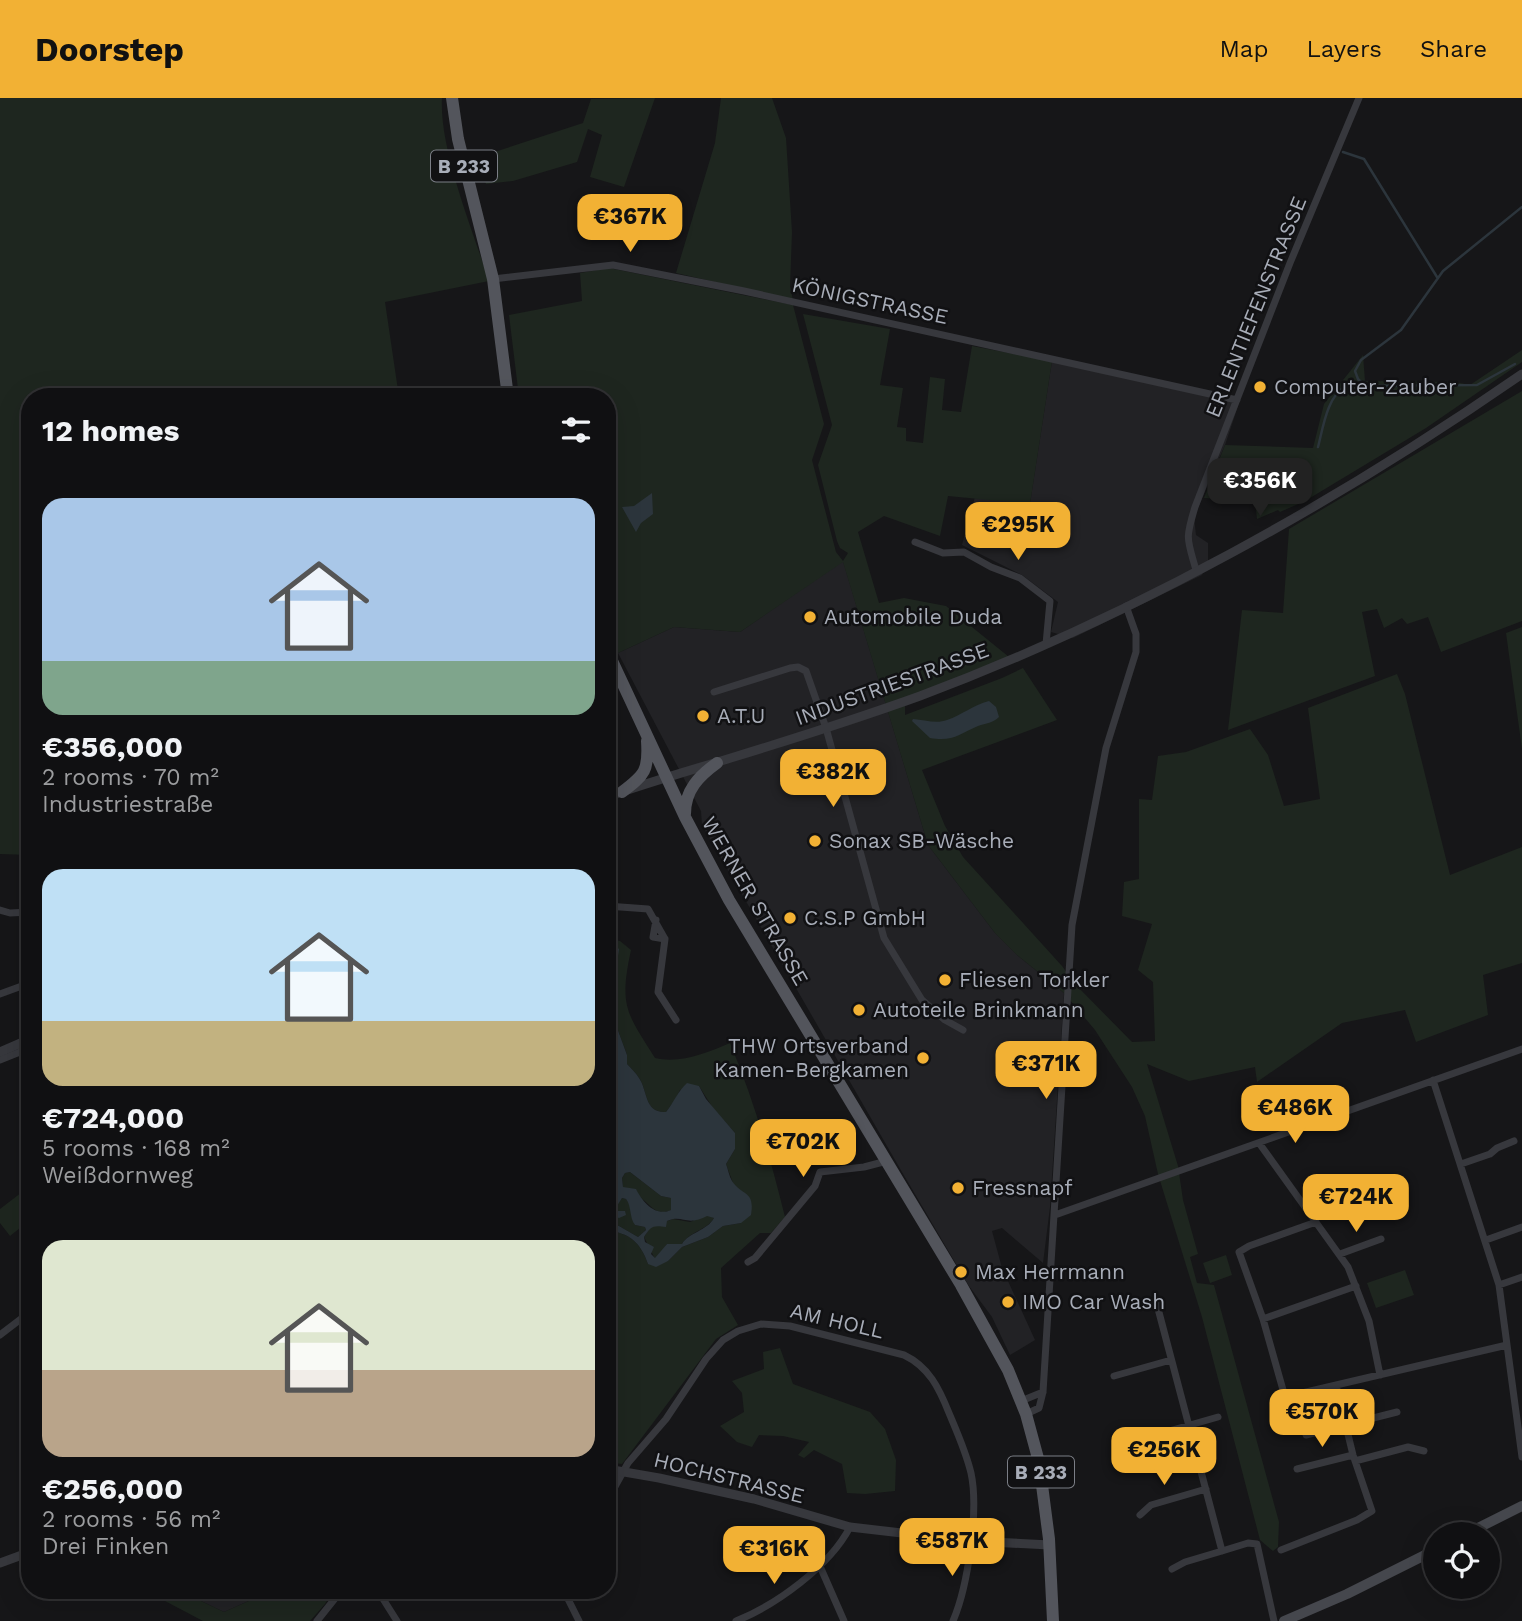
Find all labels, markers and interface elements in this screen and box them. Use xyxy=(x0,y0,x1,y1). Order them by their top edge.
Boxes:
text: Doorstep xyxy=(35,30,184,69)
text: Map xyxy=(1220,35,1268,63)
text: Layers xyxy=(1306,35,1382,63)
text: Share xyxy=(1420,35,1487,63)
road number: B 233 xyxy=(431,150,497,181)
street label: ERLENTIEFENSTRASSE xyxy=(1200,193,1311,421)
pin: €367K xyxy=(581,194,679,254)
text: €367K xyxy=(593,203,667,230)
street label: KÖNIGSTRASSE xyxy=(790,272,951,329)
place label: Computer-Zauber xyxy=(1274,374,1457,399)
marker: Computer-Zauber xyxy=(1252,379,1268,395)
icon: filters xyxy=(557,411,595,449)
text: 12 homes xyxy=(42,413,180,448)
pin: €356K xyxy=(1211,458,1309,518)
text: €356K xyxy=(1223,467,1297,494)
pin: €295K xyxy=(969,503,1067,562)
text: €295K xyxy=(981,511,1055,538)
icon: home xyxy=(256,543,382,669)
place label: Automobile Duda xyxy=(824,604,1002,629)
marker: Automobile Duda xyxy=(802,609,818,625)
street label: INDUSTRIESTRASSE xyxy=(792,637,992,730)
place label: A.T.U xyxy=(717,703,765,728)
marker: A.T.U xyxy=(695,708,711,724)
text: €356,000 xyxy=(42,729,183,764)
pin: €382K xyxy=(784,750,882,809)
text: €382K xyxy=(796,758,870,785)
text: 2 rooms · 70 m² xyxy=(42,764,219,791)
text: Industriestraße xyxy=(42,791,213,818)
street label: WERNER STRASSE xyxy=(697,812,814,990)
place label: Sonax SB-Wäsche xyxy=(829,828,1014,853)
marker: Sonax SB-Wäsche xyxy=(807,833,823,849)
place label: C.S.P GmbH xyxy=(804,905,926,930)
marker: C.S.P GmbH xyxy=(782,910,798,926)
icon: home xyxy=(256,914,382,1040)
place label: Fliesen Torkler xyxy=(959,967,1110,992)
marker: Fliesen Torkler xyxy=(937,972,953,988)
place label: Autoteile Brinkmann xyxy=(873,997,1084,1022)
marker: Autoteile Brinkmann xyxy=(851,1002,867,1018)
place label: THW Ortsverband Kamen-Bergkamen xyxy=(714,1033,909,1082)
pin: €371K xyxy=(997,1042,1095,1101)
marker: THW Ortsverband Kamen-Bergkamen xyxy=(915,1050,931,1066)
text: €371K xyxy=(1012,1050,1080,1077)
pin: €486K xyxy=(1246,1086,1344,1145)
text: €486K xyxy=(1257,1094,1333,1121)
text: €724,000 xyxy=(42,1100,184,1135)
pin: €702K xyxy=(754,1119,852,1179)
text: €702K xyxy=(766,1128,840,1155)
text: 5 rooms · 168 m² xyxy=(42,1135,230,1162)
text: Weißdornweg xyxy=(42,1162,193,1189)
pin: €724K xyxy=(1307,1174,1405,1234)
place label: Fressnapf xyxy=(972,1175,1073,1200)
marker: Fressnapf xyxy=(950,1180,966,1196)
text: €724K xyxy=(1319,1183,1393,1210)
place label: Max Herrmann xyxy=(975,1259,1125,1284)
marker: Max Herrmann xyxy=(953,1264,969,1280)
icon: home xyxy=(256,1285,382,1411)
place label: IMO Car Wash xyxy=(1022,1289,1165,1314)
marker: IMO Car Wash xyxy=(1000,1294,1016,1310)
street label: AM HOLL xyxy=(788,1298,886,1343)
pin: €570K xyxy=(1273,1390,1371,1449)
text: €570K xyxy=(1285,1398,1359,1425)
pin: €256K xyxy=(1115,1428,1213,1487)
text: €256K xyxy=(1127,1436,1201,1463)
street label: HOCHSTRASSE xyxy=(651,1447,807,1508)
road number: B 233 xyxy=(1008,1456,1074,1488)
text: €256,000 xyxy=(42,1471,183,1506)
text: 2 rooms · 56 m² xyxy=(42,1506,220,1533)
pin: €587K xyxy=(903,1518,1001,1578)
map controls xyxy=(1423,1522,1500,1599)
button: locate xyxy=(1423,1522,1500,1599)
pin: €316K xyxy=(725,1526,823,1586)
text: €587K xyxy=(915,1527,989,1554)
text: Drei Finken xyxy=(42,1533,169,1560)
text: €316K xyxy=(739,1535,809,1562)

